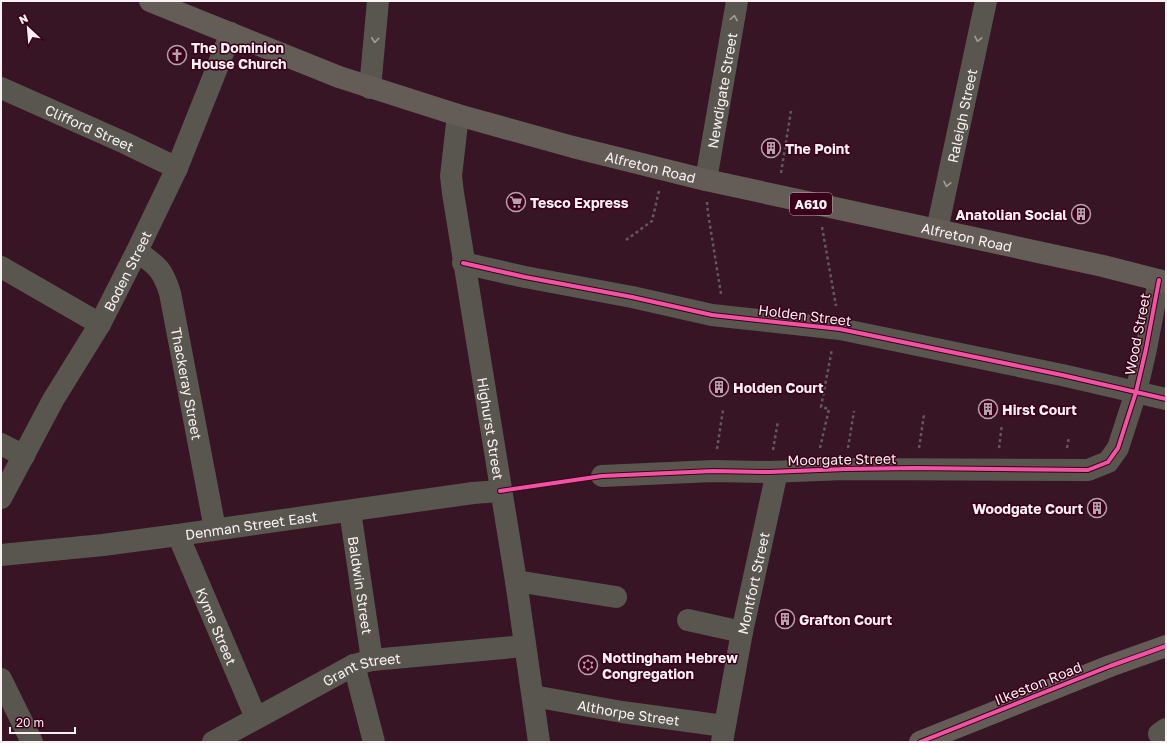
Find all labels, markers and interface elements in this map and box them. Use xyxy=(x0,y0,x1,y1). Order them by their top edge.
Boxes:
north arrow xyxy=(8,8,48,48)
text: N xyxy=(17,11,30,26)
one-way arrow xyxy=(729,15,738,21)
street label: Newdigate Street xyxy=(703,31,740,150)
one-way arrow xyxy=(974,36,982,42)
one-way arrow xyxy=(370,37,379,43)
place label: The Dominion House Church xyxy=(191,39,286,72)
church icon: The Dominion House Church xyxy=(166,44,188,66)
street label: Raleigh Street xyxy=(943,67,980,164)
street label: Clifford Street xyxy=(43,100,137,155)
building icon: The Point xyxy=(760,137,782,159)
place label: The Point xyxy=(785,140,850,157)
street label: Alfreton Road xyxy=(604,147,698,186)
one-way arrow xyxy=(943,181,951,187)
supermarket icon: Tesco Express xyxy=(505,191,527,213)
road number: A610 xyxy=(790,193,832,215)
place label: Tesco Express xyxy=(530,194,629,211)
building icon: Anatolian Social xyxy=(1070,203,1092,225)
place label: Anatolian Social xyxy=(955,206,1067,223)
street label: Alfreton Road xyxy=(920,218,1014,255)
street label: Boden Street xyxy=(99,228,154,314)
street label: Wood Street xyxy=(1121,292,1153,376)
street label: Holden Street xyxy=(757,301,853,329)
street label: Thackeray Street xyxy=(168,326,206,441)
street label: Highurst Street xyxy=(475,376,508,481)
building icon: Holden Court xyxy=(708,376,730,398)
place label: Holden Court xyxy=(733,379,824,396)
building icon: Hirst Court xyxy=(977,398,999,420)
place label: Hirst Court xyxy=(1002,401,1077,418)
street label: Moorgate Street xyxy=(787,450,897,468)
building icon: Woodgate Court xyxy=(1086,497,1108,519)
place label: Woodgate Court xyxy=(972,500,1083,517)
street label: Denman Street East xyxy=(184,507,318,542)
street label: Montfort Street xyxy=(733,530,772,636)
street label: Baldwin Street xyxy=(345,535,377,635)
street label: Kyme Street xyxy=(193,585,241,667)
building icon: Grafton Court xyxy=(774,608,796,630)
place label: Grafton Court xyxy=(799,611,892,628)
street label: Grant Street xyxy=(319,649,401,689)
place label: Nottingham Hebrew Congregation xyxy=(602,649,738,682)
synagogue icon: Nottingham Hebrew Congregation xyxy=(577,654,599,676)
street label: Ilkeston Road xyxy=(992,658,1084,708)
street label: Althorpe Street xyxy=(576,696,681,728)
scale bar xyxy=(10,709,75,735)
text: 20 m xyxy=(16,715,44,730)

